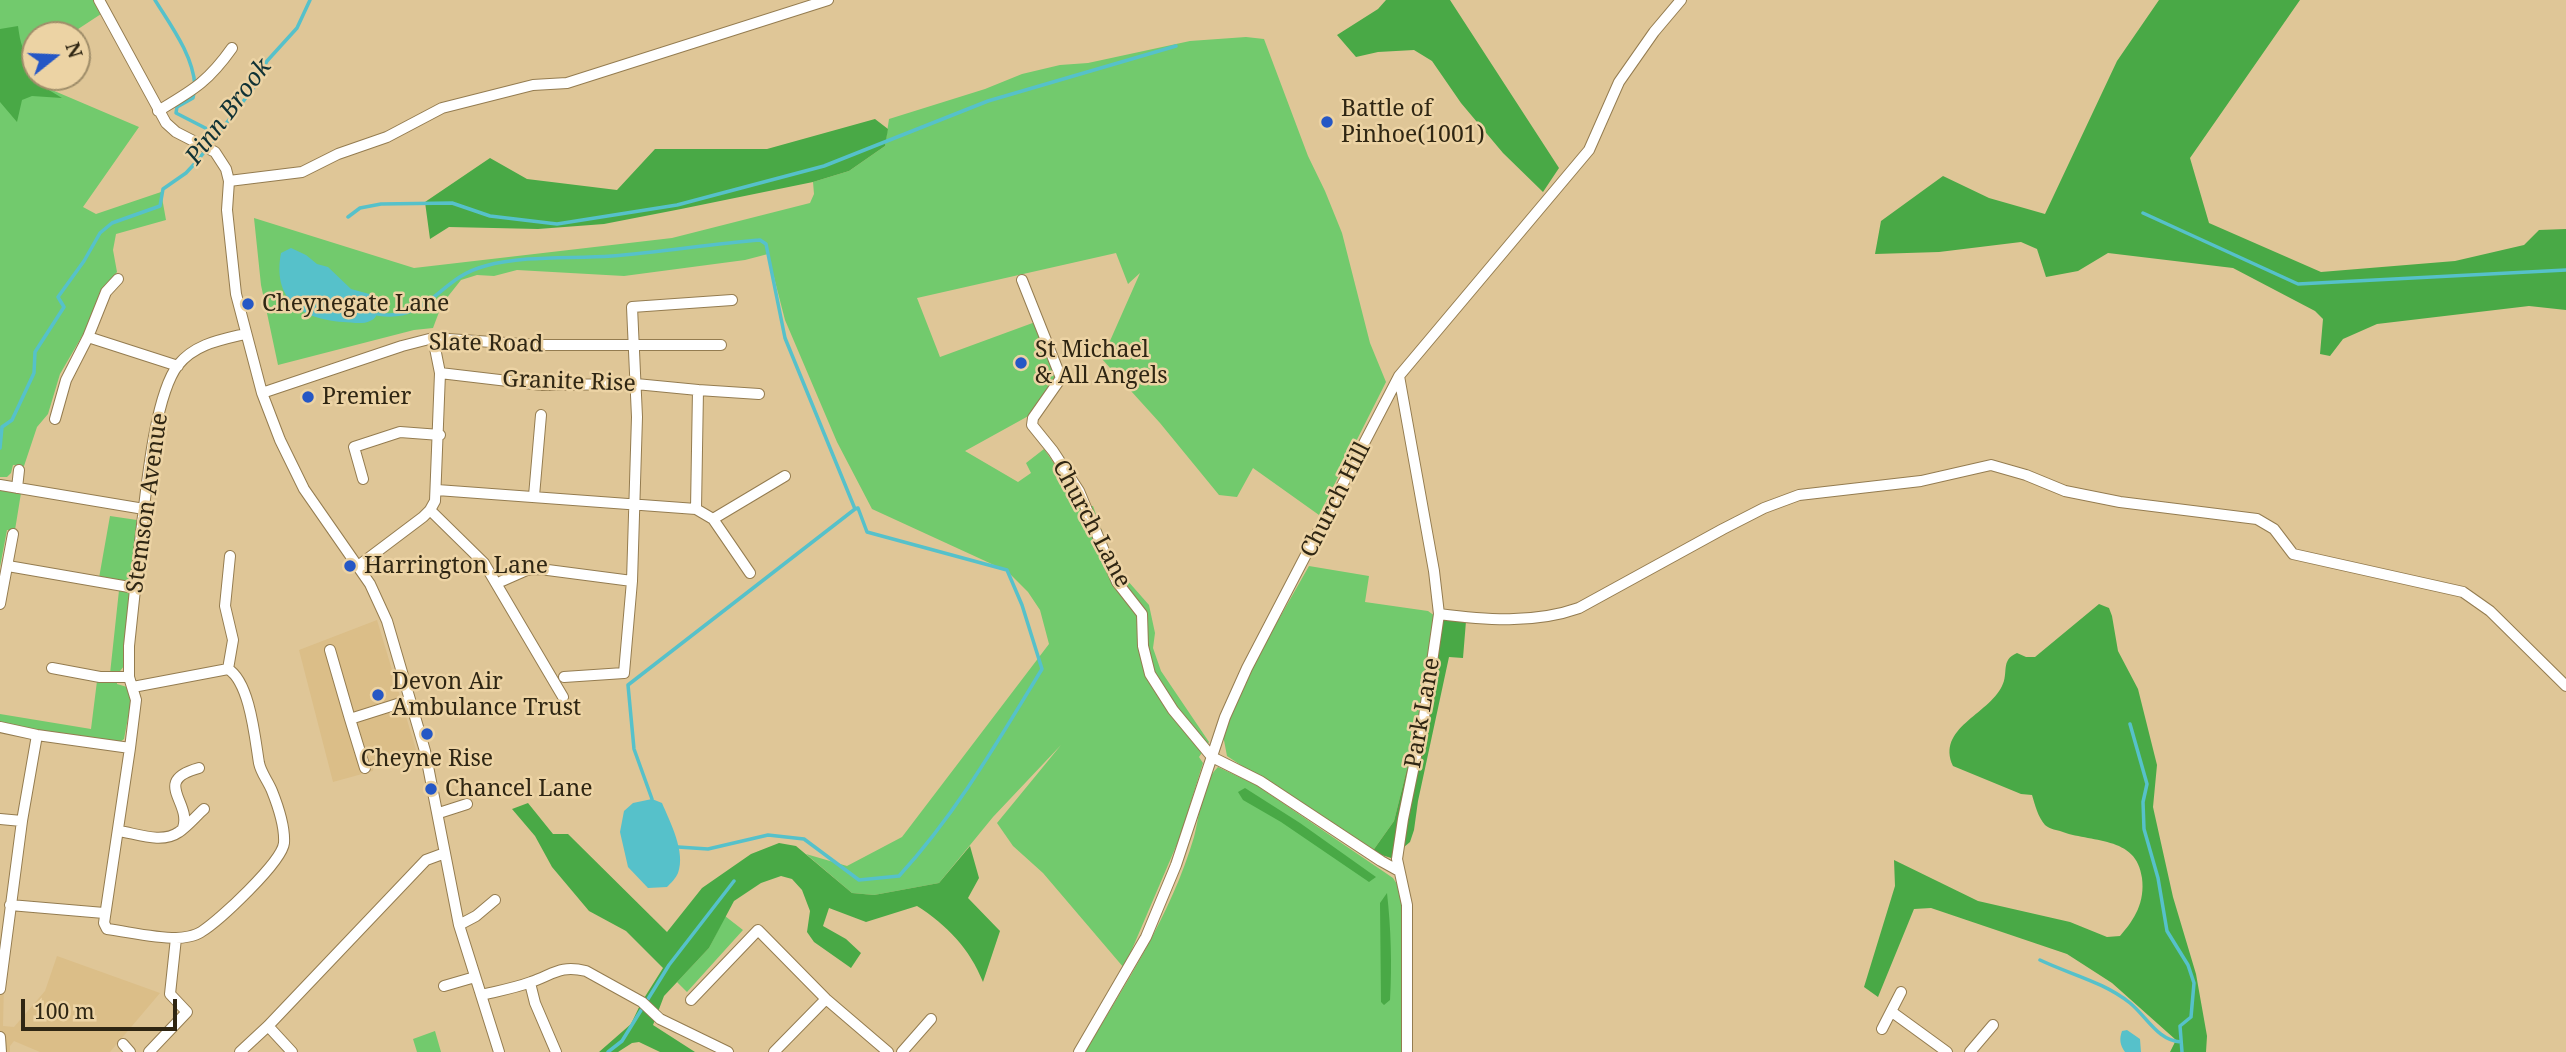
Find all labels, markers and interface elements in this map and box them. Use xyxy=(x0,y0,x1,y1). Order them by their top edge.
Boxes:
north arrow xyxy=(21,21,91,91)
text: N xyxy=(59,39,89,61)
water label: Pinn Brook xyxy=(180,53,278,171)
place label: Battle of Pinhoe(1001) xyxy=(1341,95,1485,149)
marker: Battle of Pinhoe(1001) xyxy=(1319,114,1335,130)
place label: Cheynegate Lane xyxy=(262,290,449,318)
marker: Cheynegate Lane xyxy=(240,296,256,312)
street label: Slate Road xyxy=(429,329,543,359)
place label: St Michael & All Angels xyxy=(1035,336,1168,390)
marker: St Michael & All Angels xyxy=(1013,355,1029,371)
street label: Granite Rise xyxy=(502,366,636,398)
place label: Premier xyxy=(322,383,411,411)
marker: Premier xyxy=(300,389,316,405)
street label: Stemson Avenue xyxy=(122,411,174,595)
street label: Church Hill xyxy=(1295,438,1377,562)
street label: Church Lane xyxy=(1046,456,1136,592)
place label: Harrington Lane xyxy=(364,552,548,580)
marker: Harrington Lane xyxy=(342,558,358,574)
street label: Park Lane xyxy=(1400,656,1446,770)
place label: Devon Air Ambulance Trust xyxy=(392,668,581,722)
marker: Devon Air Ambulance Trust xyxy=(370,687,386,703)
marker: Cheyne Rise xyxy=(419,726,435,742)
place label: Cheyne Rise xyxy=(361,745,493,773)
place label: Chancel Lane xyxy=(445,775,593,803)
marker: Chancel Lane xyxy=(423,781,439,797)
scale bar xyxy=(24,986,180,1030)
text: 100 m xyxy=(34,997,95,1025)

